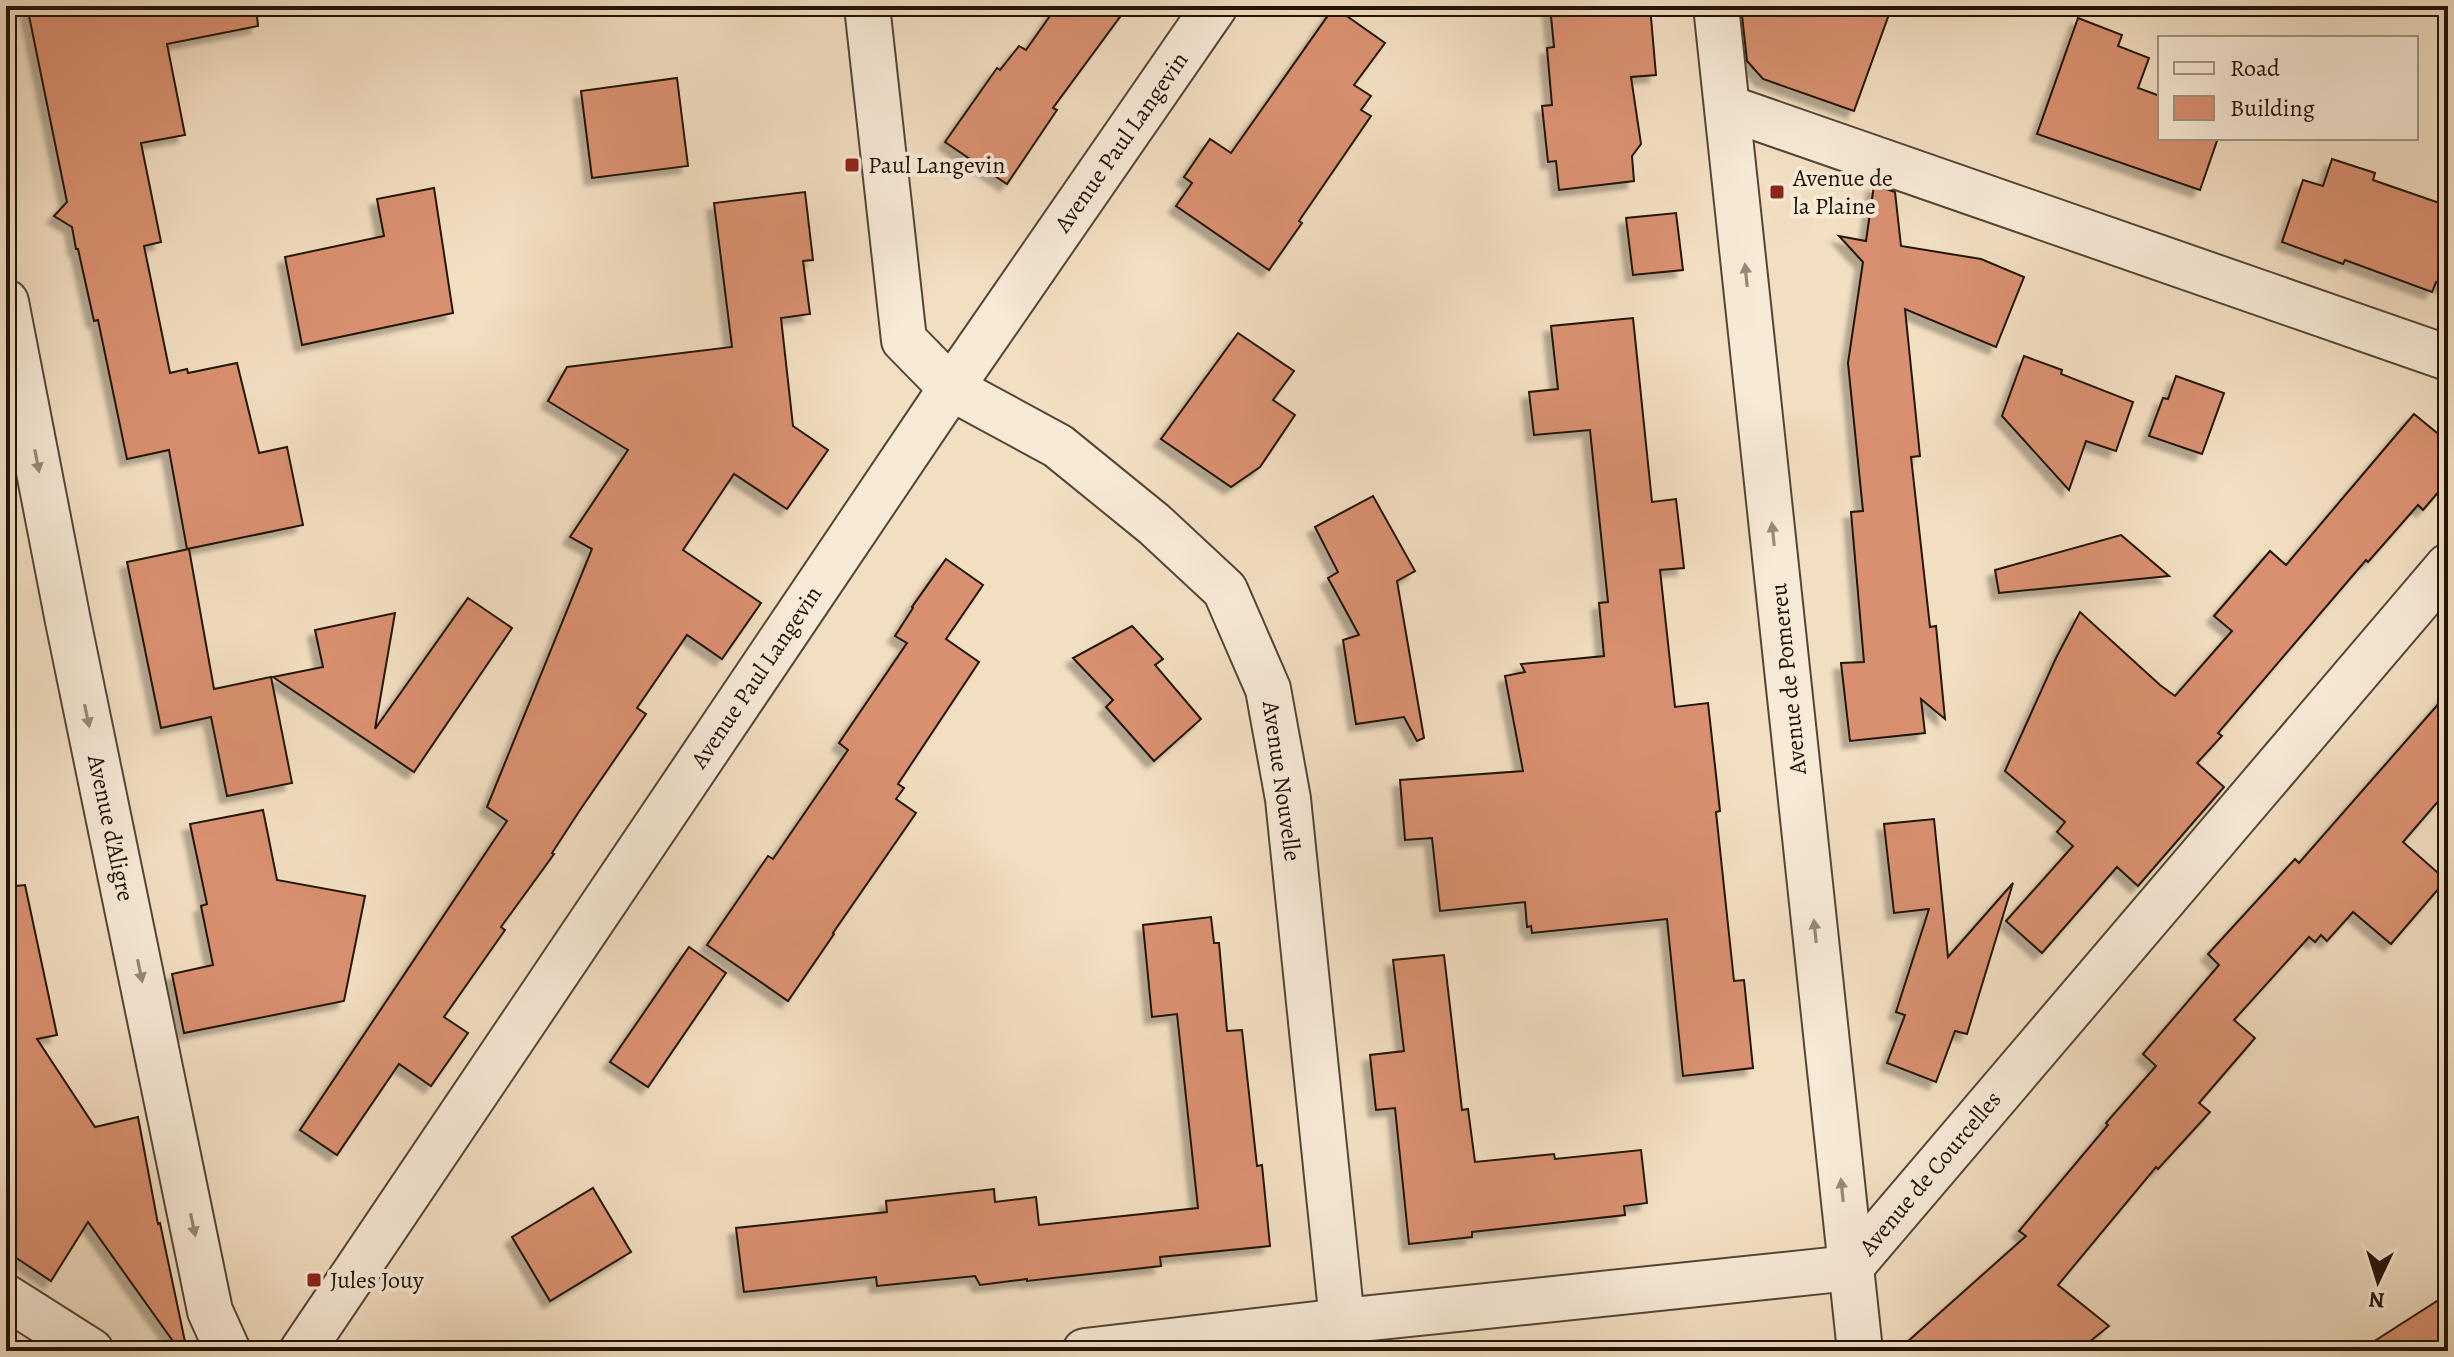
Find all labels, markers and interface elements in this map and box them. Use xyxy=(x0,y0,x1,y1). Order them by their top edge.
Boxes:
legend xyxy=(2158,36,2418,140)
street label: Avenue Paul Langevin xyxy=(1046,45,1195,239)
text: Road xyxy=(2230,52,2280,84)
text: Building xyxy=(2230,92,2315,124)
place label: Paul Langevin xyxy=(868,149,1005,181)
marker: Paul Langevin xyxy=(843,156,861,174)
place label: Avenue de la Plaine xyxy=(1792,162,1893,222)
marker: Avenue de la Plaine xyxy=(1768,183,1786,201)
one-way arrow xyxy=(1740,262,1753,287)
one-way arrow xyxy=(31,449,43,474)
one-way arrow xyxy=(1767,521,1780,546)
street label: Avenue Paul Langevin xyxy=(682,580,829,775)
street label: Avenue de Pomereu xyxy=(1762,582,1814,777)
street label: Avenue Nouvelle xyxy=(1255,698,1309,863)
one-way arrow xyxy=(82,704,94,729)
street label: Avenue d'Aligre xyxy=(80,751,142,904)
one-way arrow xyxy=(1808,919,1821,944)
one-way arrow xyxy=(134,958,147,983)
street label: Avenue de Courcelles xyxy=(1851,1084,2008,1263)
one-way arrow xyxy=(1835,1177,1848,1202)
one-way arrow xyxy=(187,1213,200,1238)
north arrow xyxy=(2338,1241,2418,1321)
place label: Jules Jouy xyxy=(330,1264,424,1296)
marker: Jules Jouy xyxy=(305,1271,323,1289)
text: N xyxy=(2368,1284,2386,1315)

